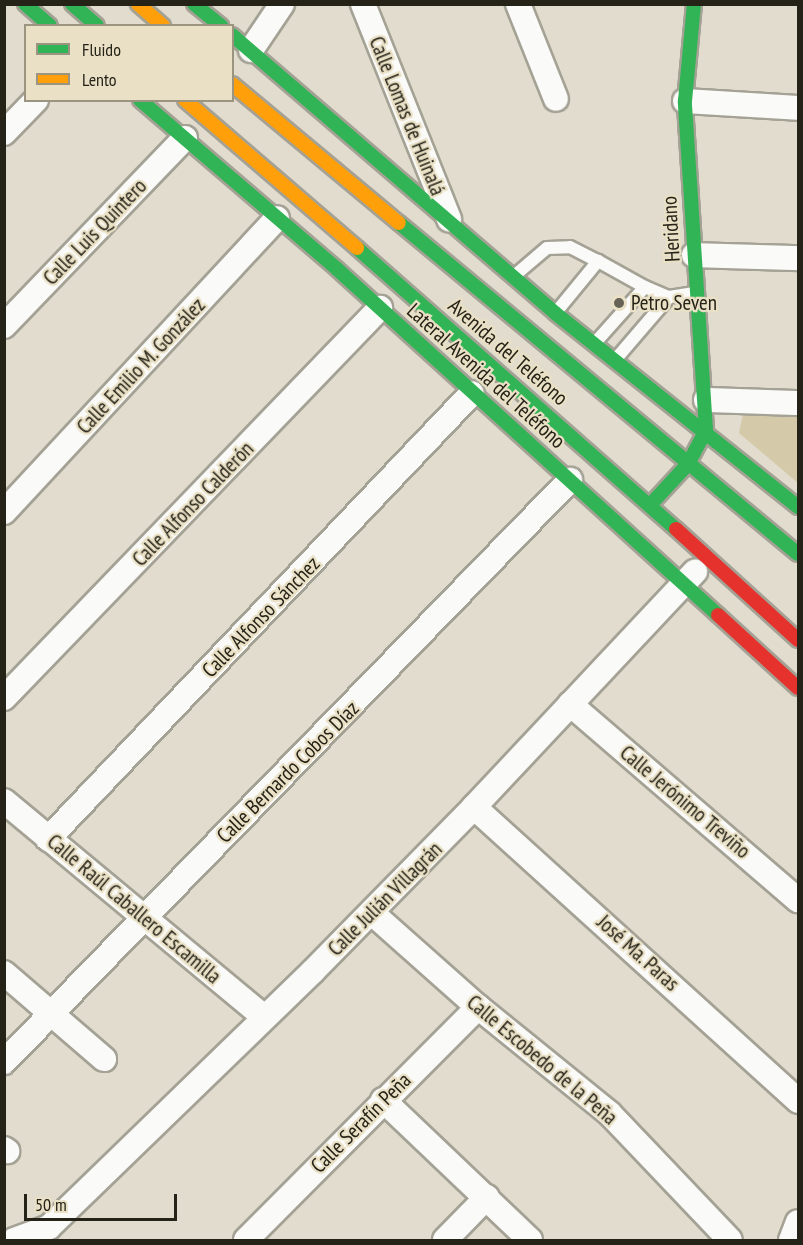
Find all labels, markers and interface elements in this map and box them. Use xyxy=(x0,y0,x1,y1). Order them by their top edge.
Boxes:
legend xyxy=(24,24,234,102)
street label: Calle Lomas de Huinalá xyxy=(364,33,450,199)
text: Fluido xyxy=(82,38,121,61)
text: Lento xyxy=(82,68,117,91)
street label: Calle Luis Quintero xyxy=(38,174,152,290)
street label: Heridano xyxy=(657,195,685,263)
place label: Petro Seven xyxy=(631,290,717,316)
street label: Calle Emilio M. González xyxy=(71,292,211,440)
street label: Avenida del Teléfono xyxy=(443,293,573,411)
marker: Petro Seven xyxy=(612,296,626,310)
street label: Lateral Avenida del Teléfono xyxy=(401,298,571,454)
street label: Calle Alfonso Calderón xyxy=(127,436,259,572)
street label: Calle Alfonso Sánchez xyxy=(197,551,325,683)
street label: Calle Bernardo Cobos Díaz xyxy=(212,696,364,848)
street label: Calle Jerónimo Treviño xyxy=(615,740,755,864)
street label: Calle Raúl Caballero Escamilla xyxy=(42,829,226,989)
street label: Calle Julián Villagrán xyxy=(323,837,447,961)
street label: José Ma. Paras xyxy=(591,909,685,997)
street label: Calle Escobedo de la Peña xyxy=(462,990,622,1130)
street label: Calle Serafín Peña xyxy=(306,1068,416,1178)
scale bar xyxy=(27,1182,180,1220)
text: 50 m xyxy=(35,1193,67,1216)

